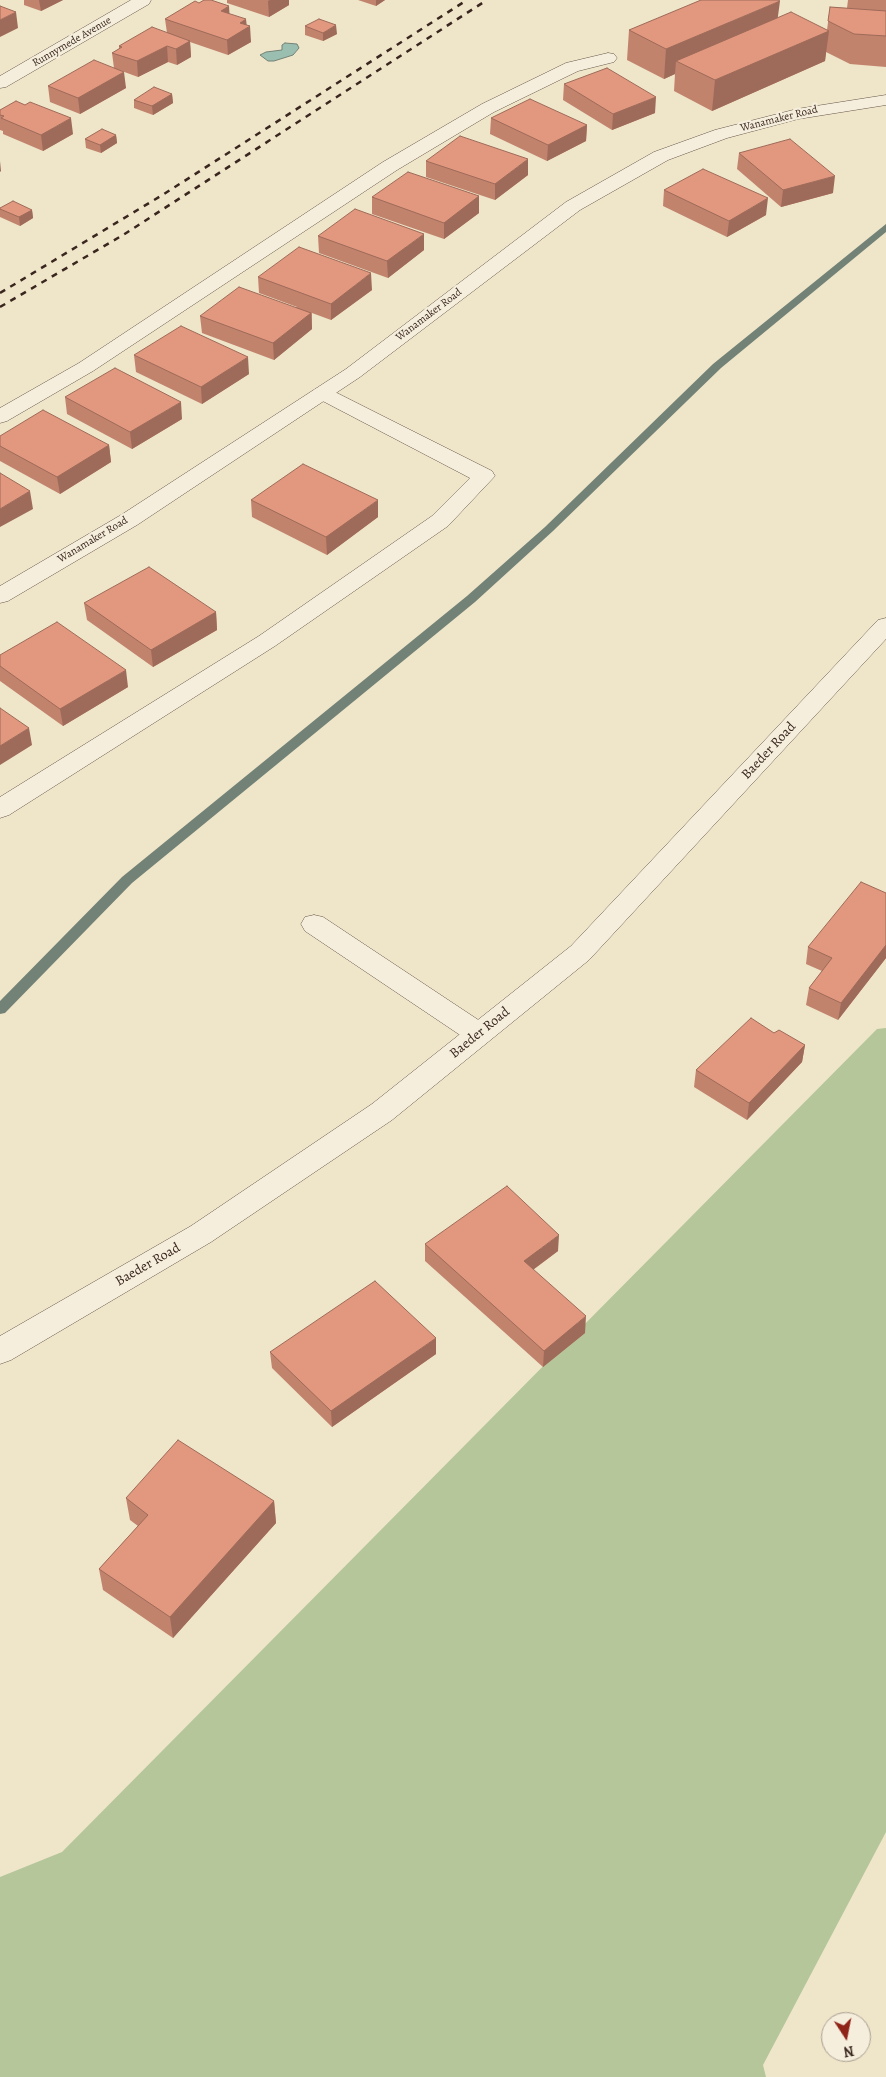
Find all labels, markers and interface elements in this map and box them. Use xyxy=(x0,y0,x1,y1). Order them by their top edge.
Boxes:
street label: Runnymede Avenue xyxy=(30,14,114,70)
street label: Wanamaker Road xyxy=(739,103,819,135)
street label: Wanamaker Road xyxy=(393,286,465,344)
street label: Wanamaker Road xyxy=(56,514,130,566)
street label: Baeder Road xyxy=(738,719,800,783)
street label: Baeder Road xyxy=(447,1004,513,1062)
street label: Baeder Road xyxy=(113,1240,183,1290)
north arrow xyxy=(821,2012,871,2062)
text: N xyxy=(842,2041,856,2062)

